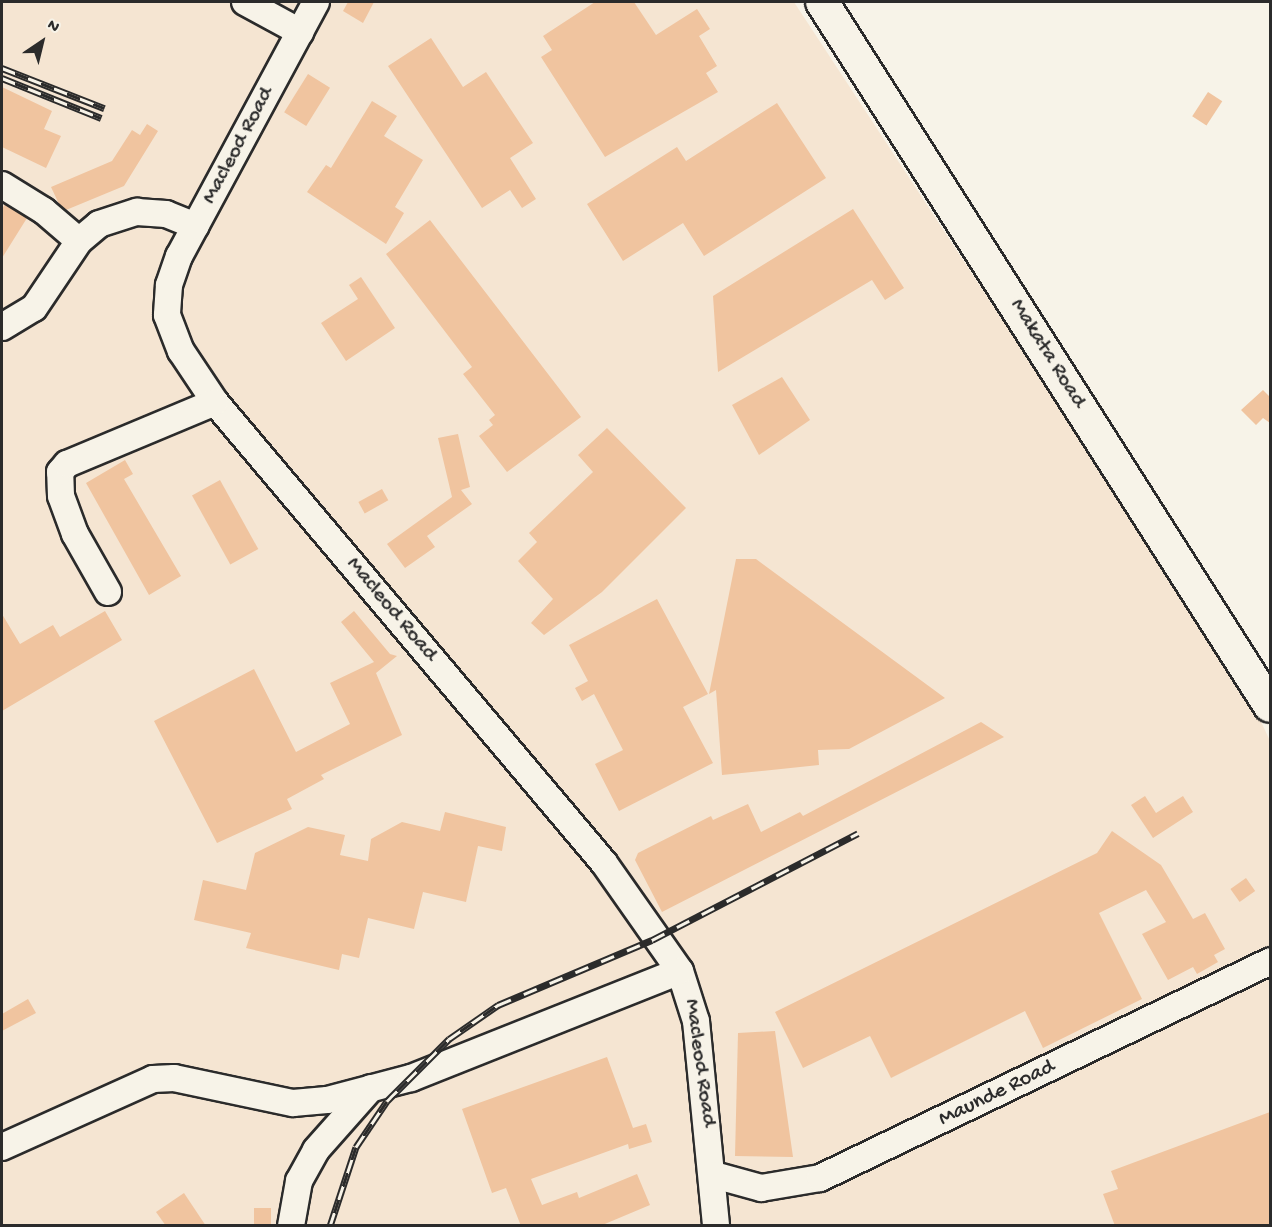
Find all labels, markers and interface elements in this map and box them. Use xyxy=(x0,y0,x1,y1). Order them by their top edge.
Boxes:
north arrow xyxy=(12,12,72,72)
text: N xyxy=(43,16,62,38)
street label: Macleod Road xyxy=(197,83,281,209)
street label: Makata Road xyxy=(1003,294,1091,414)
street label: Macleod Road xyxy=(340,552,442,668)
street label: Macleod Road xyxy=(677,997,721,1129)
street label: Maunde Road xyxy=(935,1055,1059,1133)

